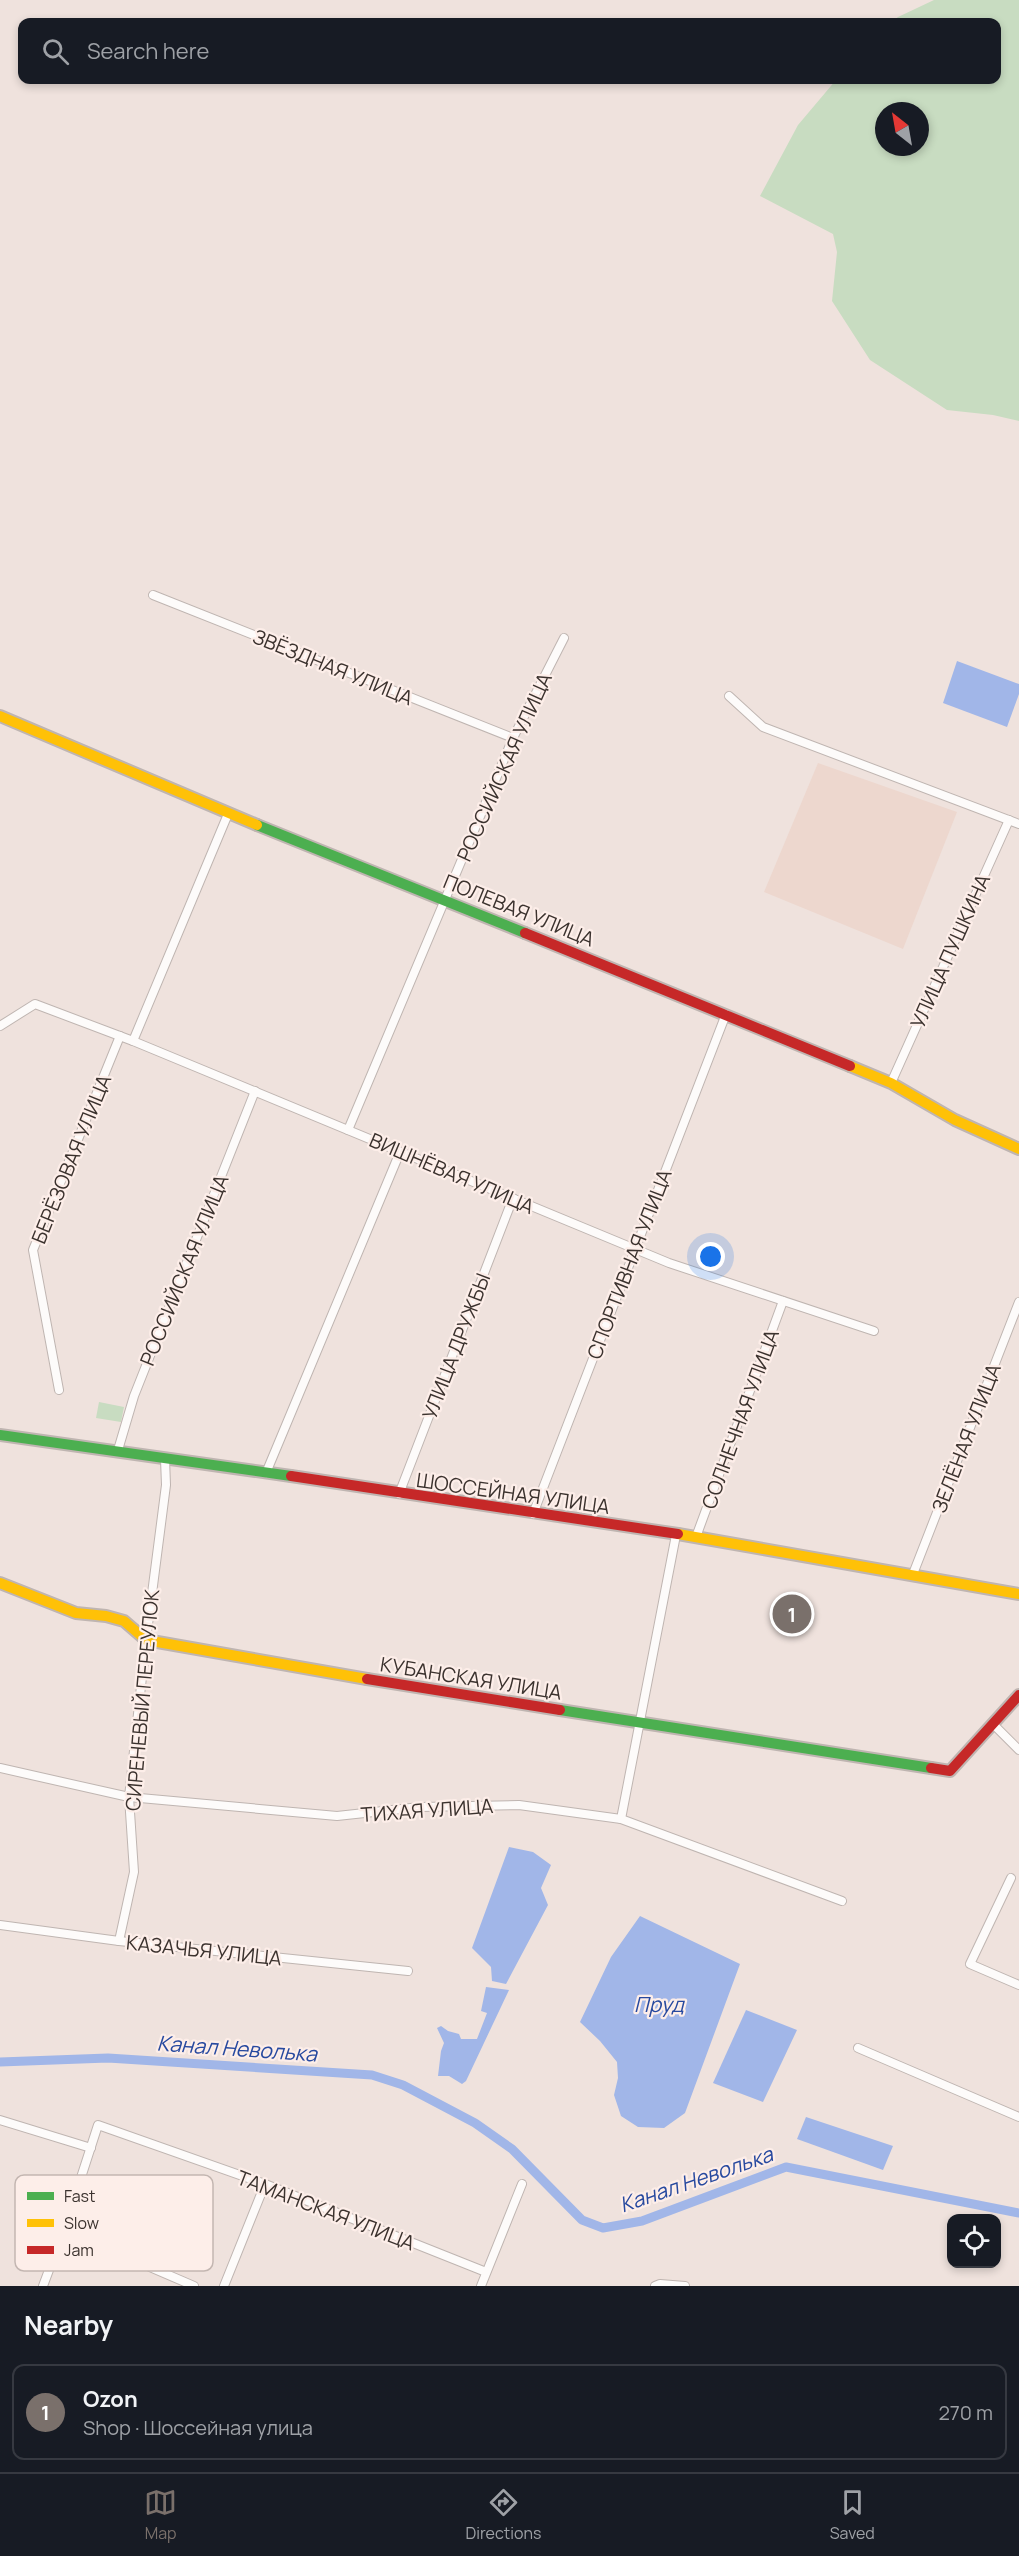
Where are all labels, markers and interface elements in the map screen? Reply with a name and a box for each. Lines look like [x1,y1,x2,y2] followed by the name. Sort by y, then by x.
[18,18,1001,84] search box
[39,35,72,68] icon: search
[87,36,209,66] text: Search here
[875,102,929,156] north arrow
[249,623,417,712] street label: ЗВЁЗДНАЯ УЛИЦА
[450,668,558,866] street label: РОССИЙСКАЯ УЛИЦА
[440,867,599,953] street label: ПОЛЕВАЯ УЛИЦА
[904,869,996,1032] street label: УЛИЦА ПУШКИНА
[25,1070,117,1248] street label: БЕРЁЗОВАЯ УЛИЦА
[366,1126,539,1220] street label: ВИШНЁВАЯ УЛИЦА
[580,1165,678,1363] street label: СПОРТИВНАЯ УЛИЦА
[133,1170,235,1370] street label: РОССИЙСКАЯ УЛИЦА
[696,1242,725,1271] your location
[416,1269,496,1423] street label: УЛИЦА ДРУЖБЫ
[695,1325,785,1512] street label: СОЛНЕЧНАЯ УЛИЦА
[925,1359,1007,1516] street label: ЗЕЛЁНАЯ УЛИЦА
[415,1466,612,1520] street label: ШОССЕЙНАЯ УЛИЦА
[119,1588,165,1812] street label: СИРЕНЕВЫЙ ПЕРЕУЛОК
[772,1592,812,1636] pin: 1
[378,1650,564,1706] street label: КУБАНСКАЯ УЛИЦА
[360,1792,494,1828] street label: ТИХАЯ УЛИЦА
[125,1928,283,1972] street label: КАЗАЧЬЯ УЛИЦА
[634,1990,685,2018] water label: Пруд
[156,2028,319,2068] water label: Канал Неволька
[616,2139,778,2218] water label: Канал Неволька
[233,2164,419,2257] street label: ТАМАНСКАЯ УЛИЦА
[15,2175,213,2271] legend
[64,2185,95,2207] text: Fast
[64,2212,99,2234] text: Slow
[947,2214,1001,2268] map controls
[947,2214,1001,2268] button: locate
[64,2239,94,2261] text: Jam
[24,2307,113,2343] text: Nearby
[83,2384,138,2414] text: Ozon
[41,2399,50,2426] text: 1
[938,2399,993,2426] text: 270 m
[83,2414,313,2441] text: Shop · Шоссейная улица
[144,2486,177,2544] tab: Map
[466,2486,541,2544] tab: Directions
[830,2486,875,2544] tab: Saved

